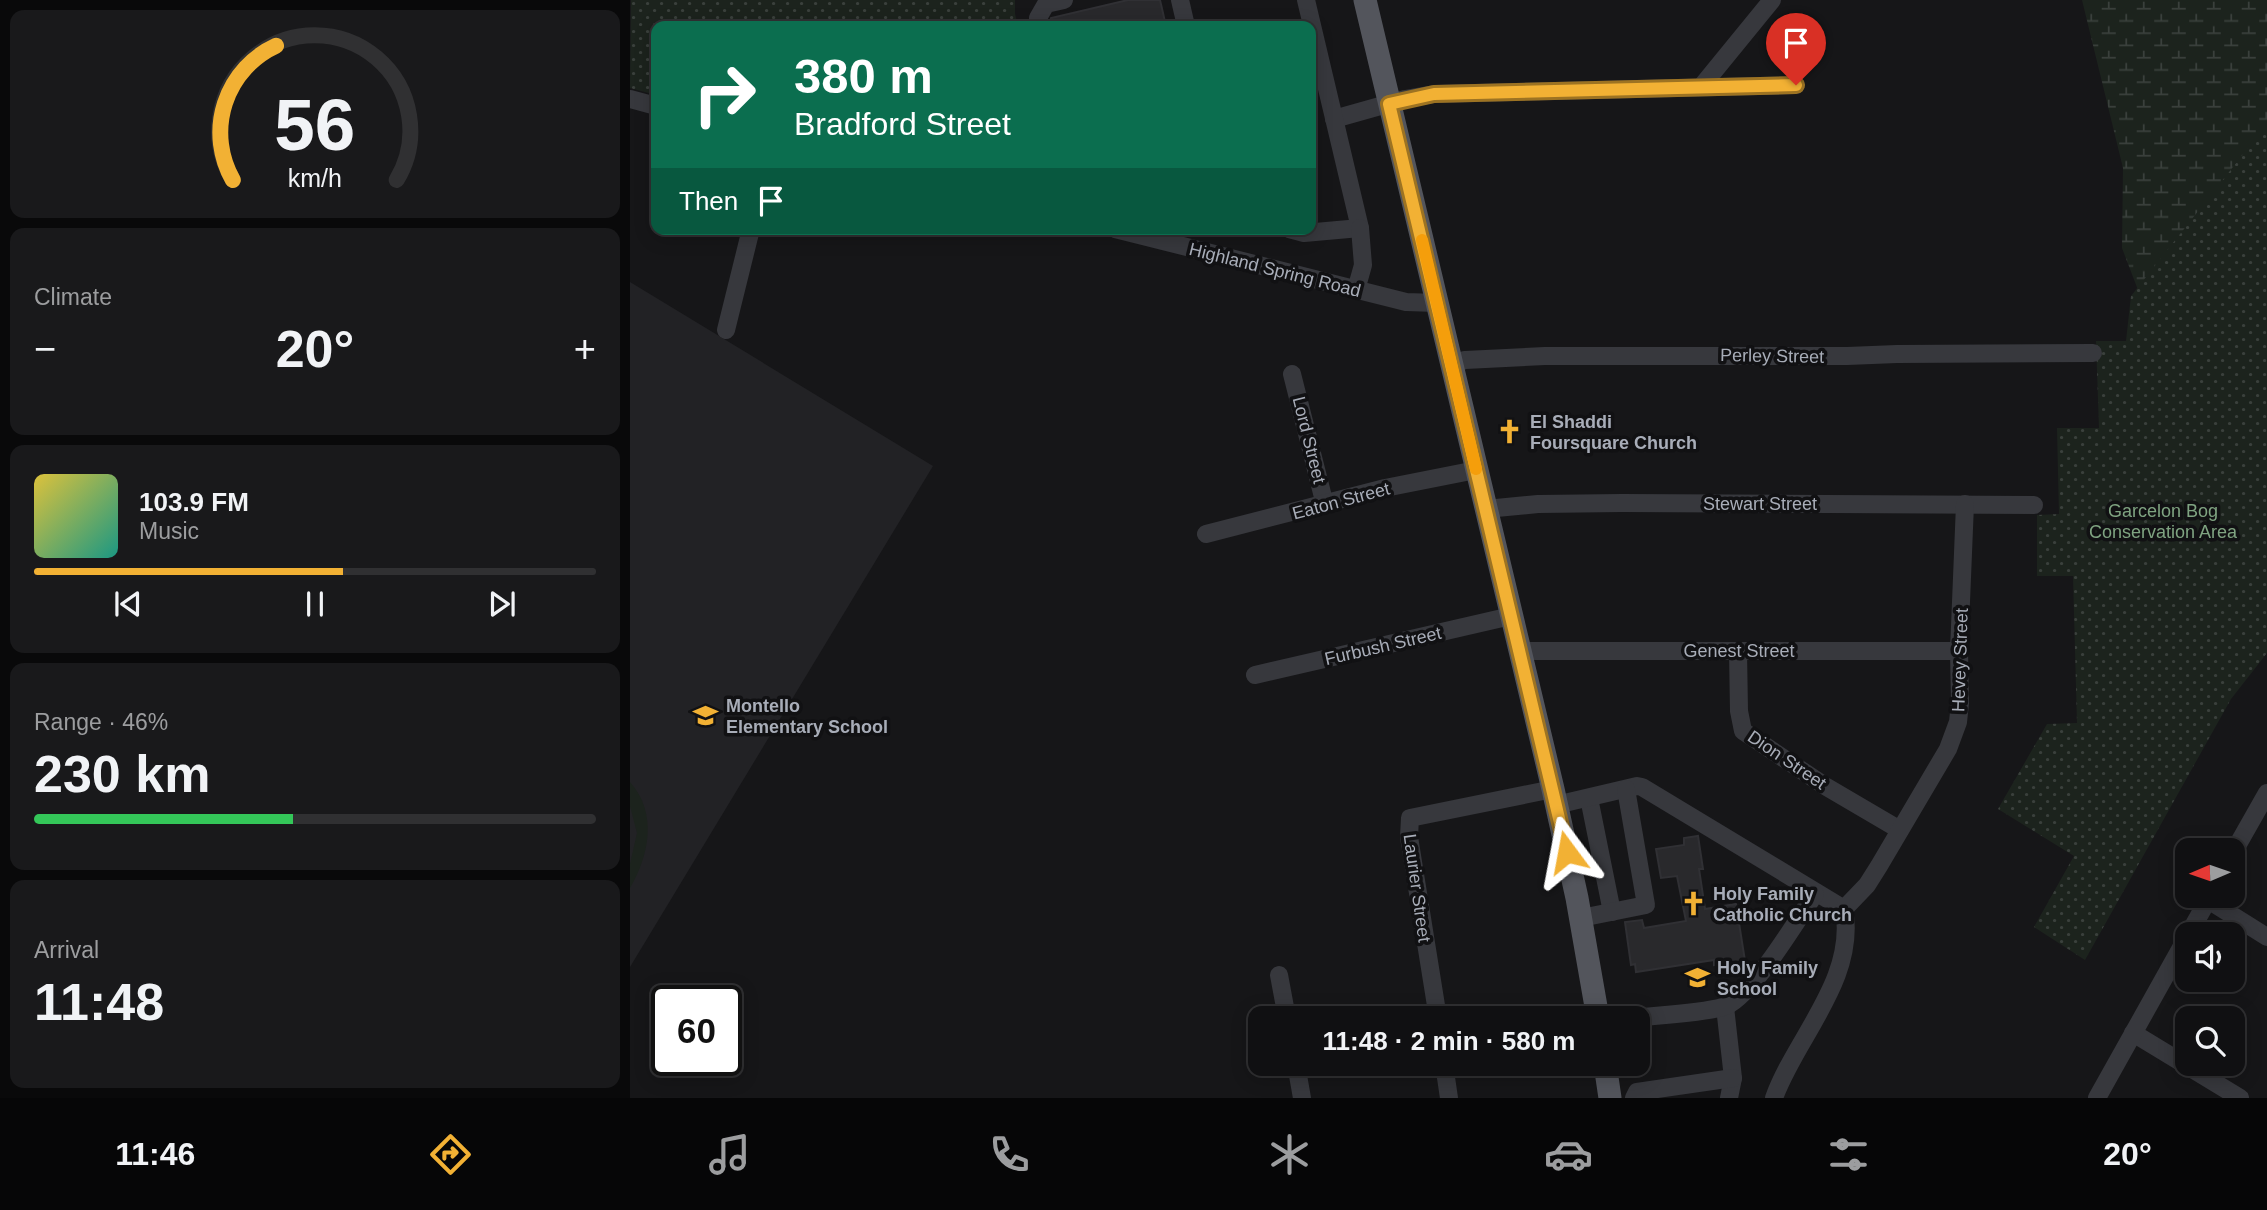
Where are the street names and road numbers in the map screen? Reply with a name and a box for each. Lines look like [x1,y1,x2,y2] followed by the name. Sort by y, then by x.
[1187,239,1363,301] street label: Highland Spring Road
[1720,345,1824,367] street label: Perley Street
[1289,394,1329,486] street label: Lord Street
[1290,478,1392,524] street label: Eaton Street
[1703,494,1817,514] street label: Stewart Street
[1948,608,1972,712] street label: Hevey Street
[1323,623,1443,669] street label: Furbush Street
[1683,641,1795,661] street label: Genest Street
[1744,727,1830,793] street label: Dion Street
[1400,833,1434,943] street label: Laurier Street

